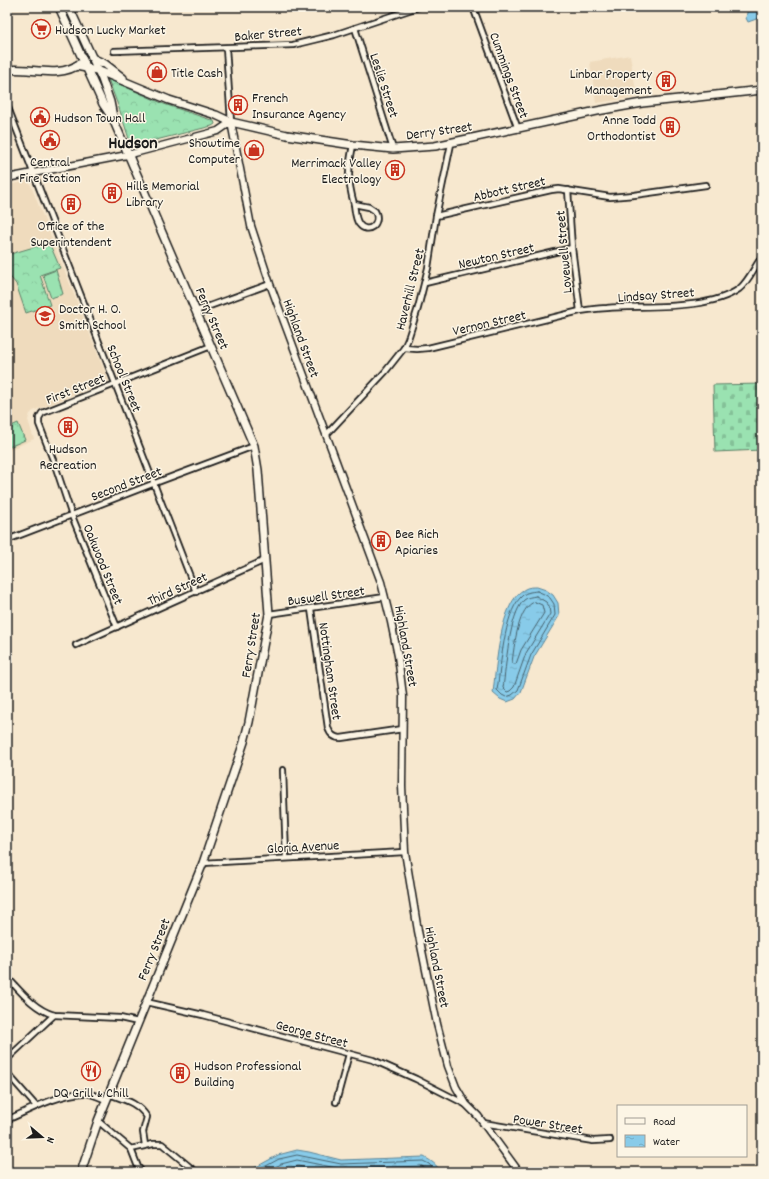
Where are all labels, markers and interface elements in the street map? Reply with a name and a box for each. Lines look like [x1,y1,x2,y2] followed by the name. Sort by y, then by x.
[30,18,52,40] supermarket icon: Hudson Lucky Market
[55,21,166,41] place label: Hudson Lucky Market
[234,22,303,48] street label: Baker Street
[483,30,533,122] street label: Cummings Street
[363,51,403,121] street label: Leslie Street
[146,61,168,83] shop icon: Title Cash
[171,64,223,84] place label: Title Cash
[570,65,652,101] place label: Linbar Property Management
[655,70,677,92] building icon: Linbar Property Management
[252,89,346,125] place label: French Insurance Agency
[227,94,249,116] building icon: French Insurance Agency
[29,106,51,128] public building icon: Hudson Town Hall
[54,109,146,129] place label: Hudson Town Hall
[587,111,656,147] place label: Anne Todd Orthodontist
[659,116,681,138] building icon: Anne Todd Orthodontist
[405,117,474,147] street label: Derry Street
[39,129,61,151] public building icon: Central Fire Station
[108,132,158,157] district label: Hudson
[188,134,241,170] place label: Showtime Computer
[243,139,265,161] shop icon: Showtime Computer
[19,153,81,189] place label: Central Fire Station
[291,154,381,190] place label: Merrimack Valley Electrology
[384,159,406,181] building icon: Merrimack Valley Electrology
[471,172,548,208] street label: Abbott Street
[126,177,200,213] place label: Hills Memorial Library
[101,182,123,204] building icon: Hills Memorial Library
[60,193,82,215] building icon: Office of the Superintendent
[551,210,579,294] street label: Lovewell Street
[30,217,112,253] place label: Office of the Superintendent
[457,239,536,275] street label: Newton Street
[391,246,431,333] street label: Haverhill Street
[617,283,695,309] street label: Lindsay Street
[189,285,233,353] street label: Ferry Street
[277,297,324,381] street label: Highland Street
[59,300,127,336] place label: Doctor H. O. Smith School
[34,305,56,327] school or university icon: Doctor H. O. Smith School
[451,306,528,342] street label: Vernon Street
[101,342,146,416] street label: School Street
[43,369,108,411] street label: First Street
[57,416,79,438] building icon: Hudson Recreation
[40,440,96,476] place label: Hudson Recreation
[88,462,165,508] street label: Second Street
[77,521,127,608] street label: Oakwood Street
[395,525,439,561] place label: Bee Rich Apiaries
[370,530,392,552] building icon: Bee Rich Apiaries
[145,568,211,612] street label: Third Street
[286,582,366,612] street label: Buswell Street
[388,604,422,689] street label: Highland Street
[237,611,267,679] street label: Ferry Street
[312,621,346,721] street label: Nottingham Street
[266,836,340,860] street label: Gloria Avenue
[133,916,176,984] street label: Ferry Street
[418,925,454,1010] street label: Highland Street
[273,1016,350,1054] street label: George Street
[194,1057,302,1093] place label: Hudson Professional Building
[80,1060,102,1082] restaurant icon: DQ Grill & Chill
[169,1062,191,1084] building icon: Hudson Professional Building
[53,1084,129,1104] place label: DQ Grill & Chill
[617,1105,747,1157] legend
[511,1110,584,1140] street label: Power Street
[653,1114,675,1131] text: Road
[22,1117,62,1157] north arrow
[41,1134,58,1145] text: N
[653,1134,680,1151] text: Water

